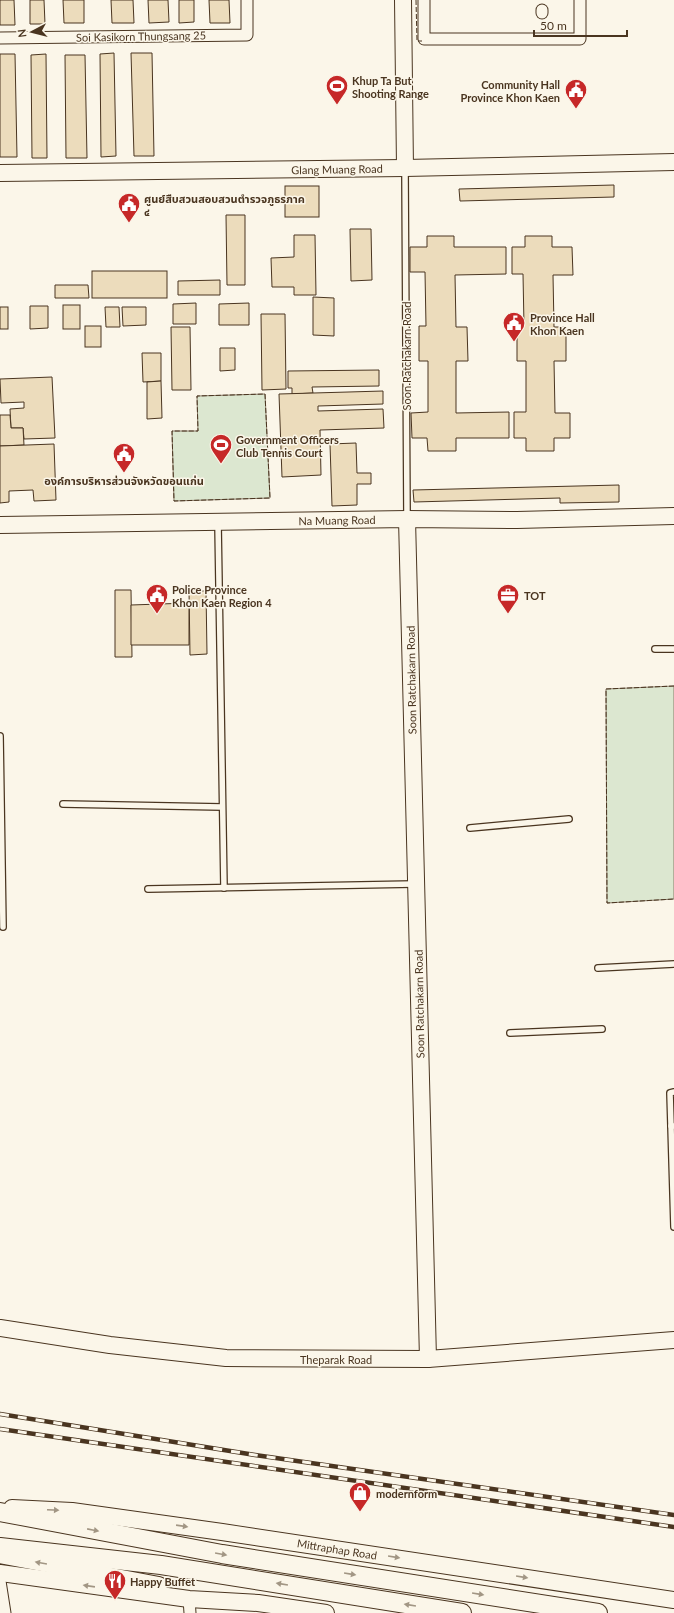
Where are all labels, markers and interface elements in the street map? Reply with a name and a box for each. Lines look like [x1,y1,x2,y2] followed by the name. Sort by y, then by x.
[12,12,52,52] north arrow
[534,12,627,38] scale bar
[540,18,567,33] text: 50 m
[15,28,29,38] text: N
[76,28,206,44] street label: Soi Kasikorn Thungsang 25
[324,73,350,106] sports icon: Khup Ta But Shooting Range
[352,74,429,100] place label: Khup Ta But Shooting Range
[563,77,589,110] public building icon: Community Hall Province Khon Kaen
[461,78,560,104] place label: Community Hall Province Khon Kaen
[291,162,383,176] street label: Glang Muang Road
[116,191,142,224] public building icon: ศูนย์สืบสวนสอบสวนตำรวจภูธรภาค ๔
[144,192,305,218] place label: ศูนย์สืบสวนสอบสวนตำรวจภูธรภาค ๔
[400,302,413,410] street label: Soon Ratchakarn Road
[501,310,527,343] public building icon: Province Hall Khon Kaen
[530,311,595,337] place label: Province Hall Khon Kaen
[208,432,234,465] sports icon: Government Officers Club Tennis Court
[236,433,339,459] place label: Government Officers Club Tennis Court
[111,441,137,474] public building icon: องค์การบริหารส่วนจังหวัดขอนแก่น
[44,474,204,487] place label: องค์การบริหารส่วนจังหวัดขอนแก่น
[298,513,376,527] street label: Na Muang Road
[144,582,170,615] public building icon: Police Province Khon Kaen Region 4
[495,582,521,615] office icon: TOT
[172,583,272,609] place label: Police Province Khon Kaen Region 4
[524,589,546,602] place label: TOT
[404,626,418,734] street label: Soon Ratchakarn Road
[412,950,426,1058] street label: Soon Ratchakarn Road
[300,1353,372,1366] street label: Theparak Road
[347,1480,373,1513] shop icon: modernform
[376,1487,437,1500] place label: modernform
[47,1507,59,1514] one-way arrow
[176,1523,188,1529] one-way arrow
[87,1527,99,1533] one-way arrow
[296,1536,378,1562] street label: Mittraphap Road
[215,1551,227,1557] one-way arrow
[387,1555,400,1561] one-way arrow
[35,1560,47,1566] one-way arrow
[102,1568,128,1601] restaurant icon: Happy Buffet
[343,1571,356,1577] one-way arrow
[516,1574,528,1580] one-way arrow
[130,1575,196,1588] place label: Happy Buffet
[276,1581,288,1587] one-way arrow
[83,1582,95,1589] one-way arrow
[472,1591,484,1597] one-way arrow
[404,1602,416,1608] one-way arrow

